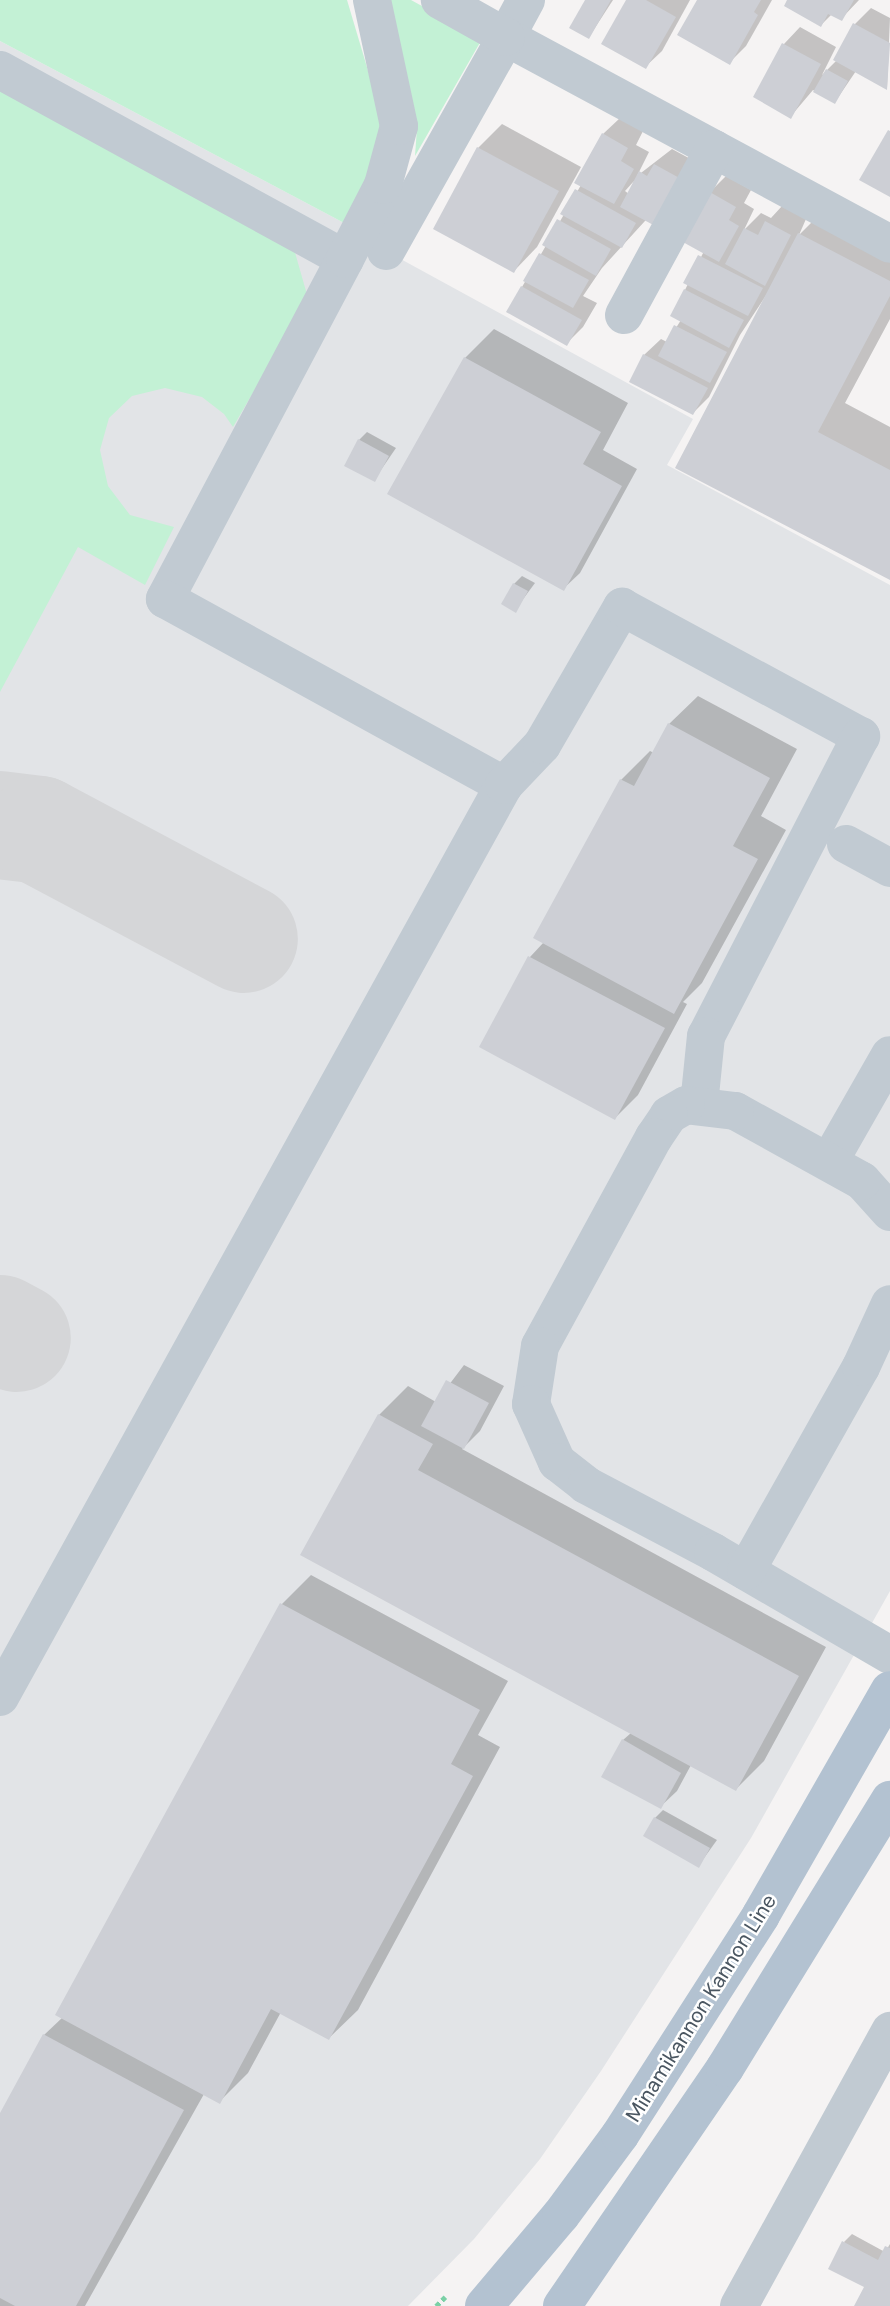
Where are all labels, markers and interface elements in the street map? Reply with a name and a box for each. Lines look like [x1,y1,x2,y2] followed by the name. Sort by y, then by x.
[620,1890,782,2126] street label: Minamikannon Kannon Line

